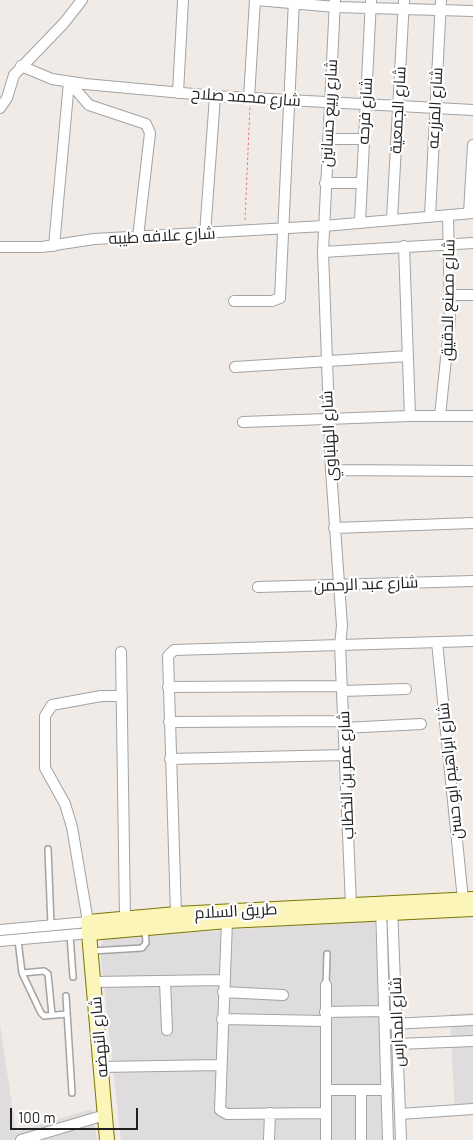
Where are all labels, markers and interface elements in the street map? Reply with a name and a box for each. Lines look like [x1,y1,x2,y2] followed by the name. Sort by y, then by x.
[317,58,341,168] street label: شارع ربيع حسانين
[386,66,410,154] street label: شارع الجمعية
[423,67,447,149] street label: شارع المزرعه
[354,77,376,145] street label: شارع فرحه
[191,84,301,110] street label: شارع محمد صلاح
[108,224,216,248] street label: شارع علافه طيبه
[437,239,459,361] street label: شارع مصنع الدقيق
[317,390,341,482] street label: شارع الهلباوي
[313,573,419,595] street label: شارع عبد الرحمن
[433,702,467,840] street label: شارع ابراهيم ابو حسن
[334,710,358,840] street label: شارع عمر بن الخطاب
[194,899,278,923] street label: طريق السلام
[386,977,408,1067] street label: شارع المدارس
[86,996,112,1078] street label: شارع النهضه
[12,1098,140,1130] scale bar
[18,1108,56,1126] text: 100 m

